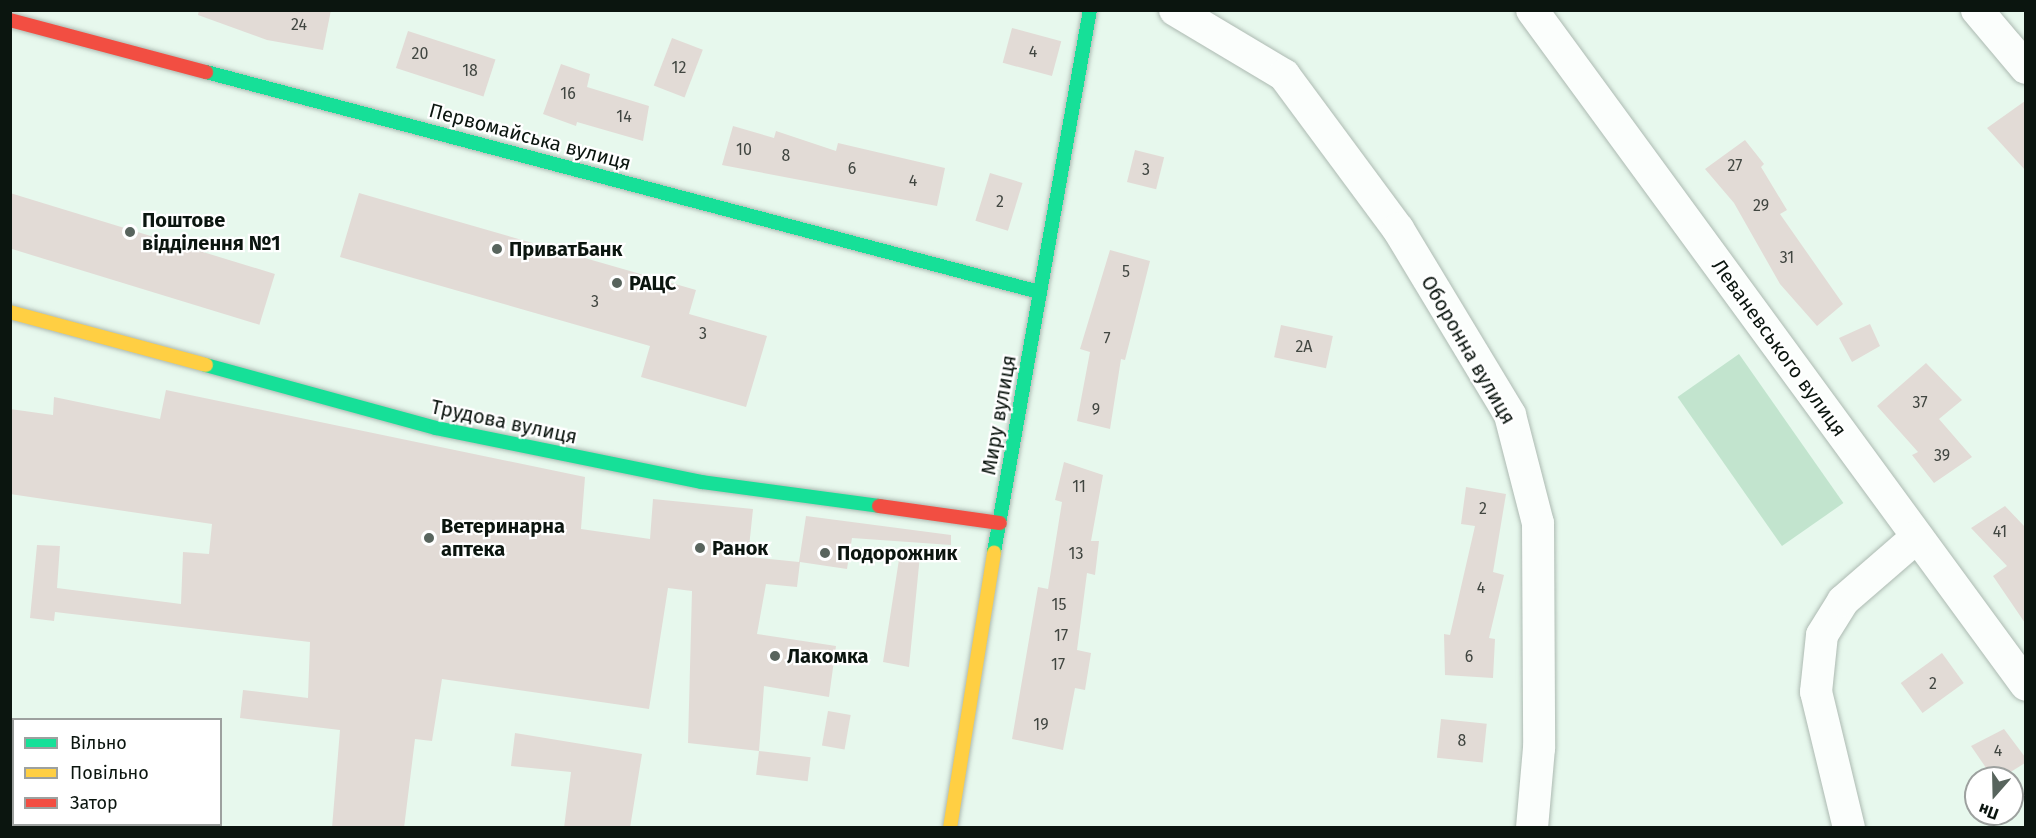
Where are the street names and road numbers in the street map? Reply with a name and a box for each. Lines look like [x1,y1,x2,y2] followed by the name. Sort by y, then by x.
[426,98,634,176] street label: Первомайська вулиця
[1706,255,1852,441] street label: Леваневського вулиця
[1416,272,1520,428] street label: Оборонна вулиця
[977,353,1021,477] street label: Миру вулиця
[429,395,579,449] street label: Трудова вулиця

